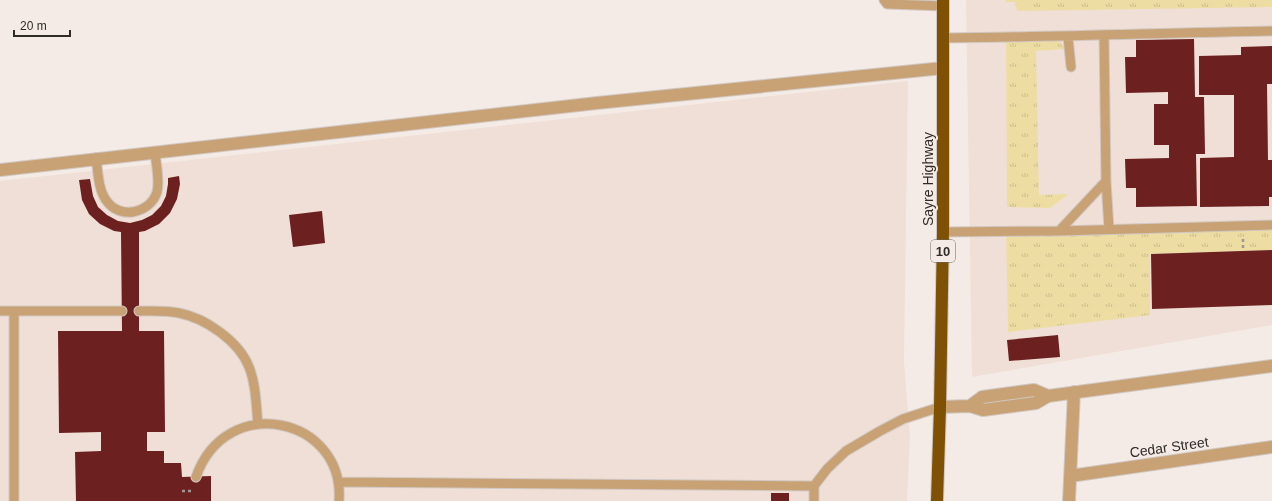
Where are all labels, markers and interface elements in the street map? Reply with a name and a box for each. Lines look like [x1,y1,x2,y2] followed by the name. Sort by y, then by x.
[14,12,70,38] scale bar
[20,19,47,33] text: 20 m
[920,132,936,226] street label: Sayre Highway
[931,240,955,262] road number: 10
[1129,434,1210,460] street label: Cedar Street

